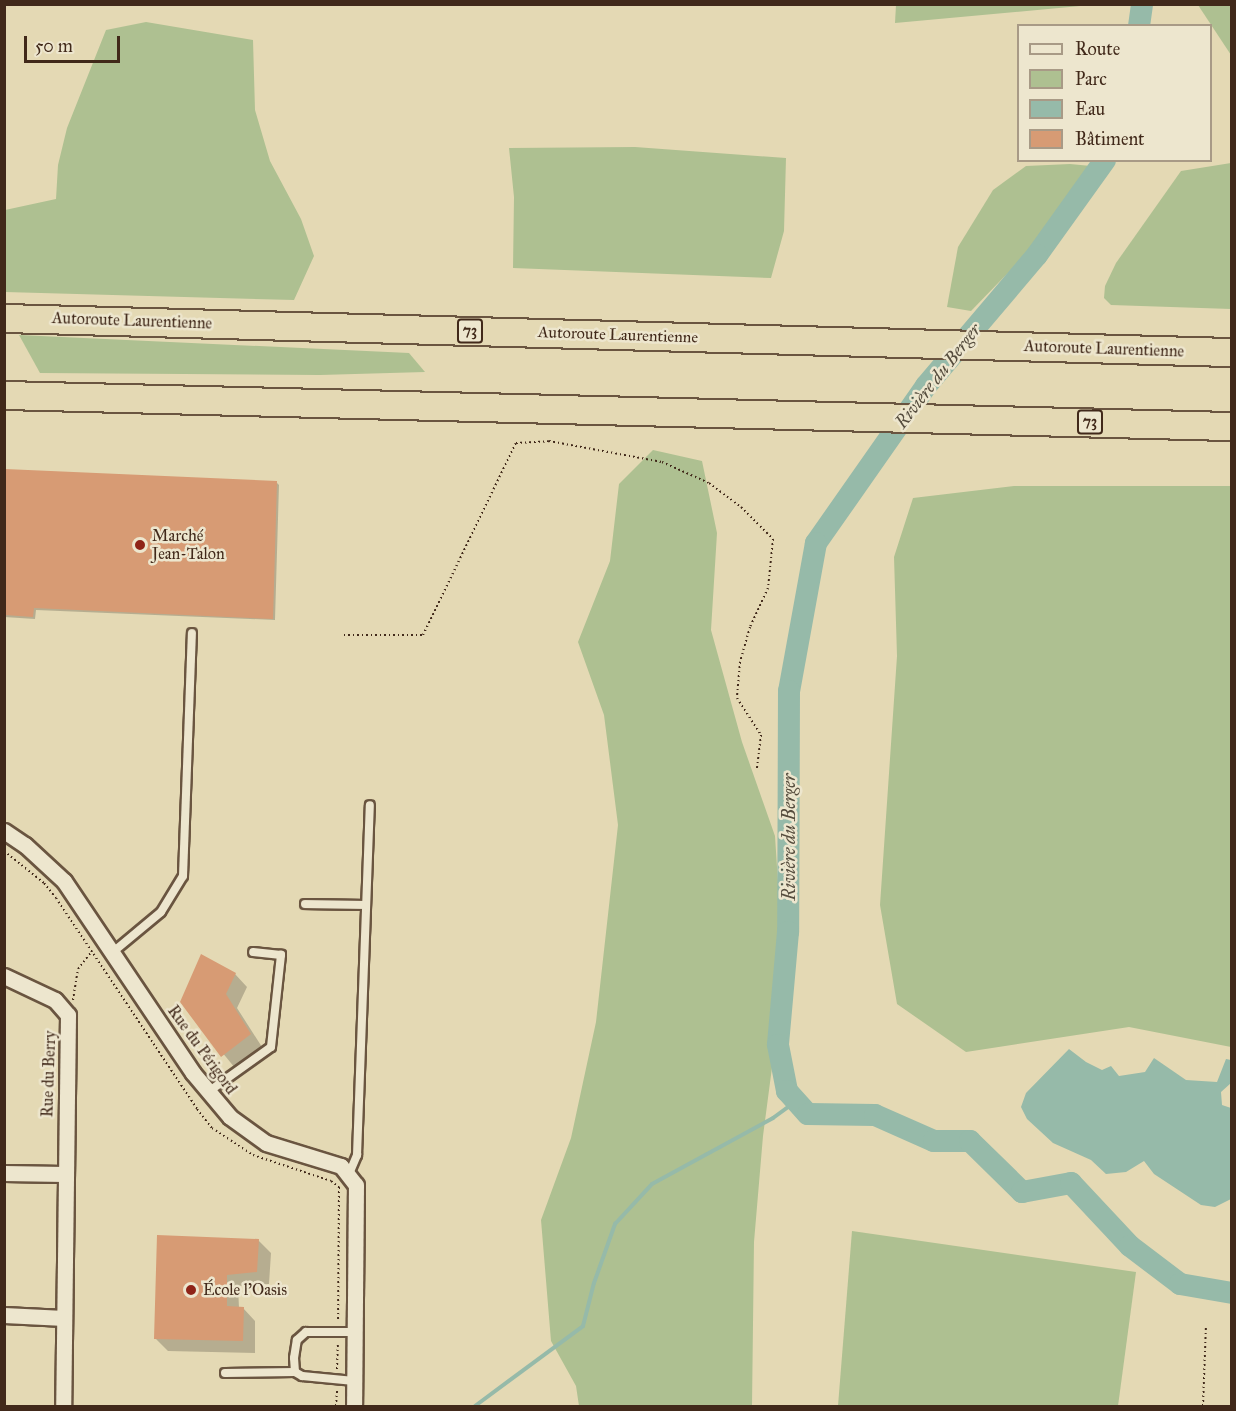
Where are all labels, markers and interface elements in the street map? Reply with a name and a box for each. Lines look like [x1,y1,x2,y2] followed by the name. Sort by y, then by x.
[27,24,123,62] scale bar
[1017,24,1212,162] legend
[35,35,73,57] text: 50 m
[1075,38,1120,60] text: Route
[1075,68,1107,90] text: Parc
[1075,98,1105,120] text: Eau
[1075,128,1144,150] text: Bâtiment
[52,309,212,333] street label: Autoroute Laurentienne
[456,319,484,343] road number: 73
[890,319,986,433] water label: Rivière du Berger
[538,323,698,347] street label: Autoroute Laurentienne
[1024,337,1184,361] street label: Autoroute Laurentienne
[1076,410,1104,434] road number: 73
[152,526,225,564] place label: Marché Jean-Talon
[133,538,147,552] marker: Marché Jean-Talon
[778,774,800,900] water label: Rivière du Berger
[163,1002,241,1098] street label: Rue du Périgord
[38,1030,60,1118] street label: Rue du Berry
[203,1280,287,1300] place label: École l'Oasis
[184,1283,198,1297] marker: École l'Oasis

